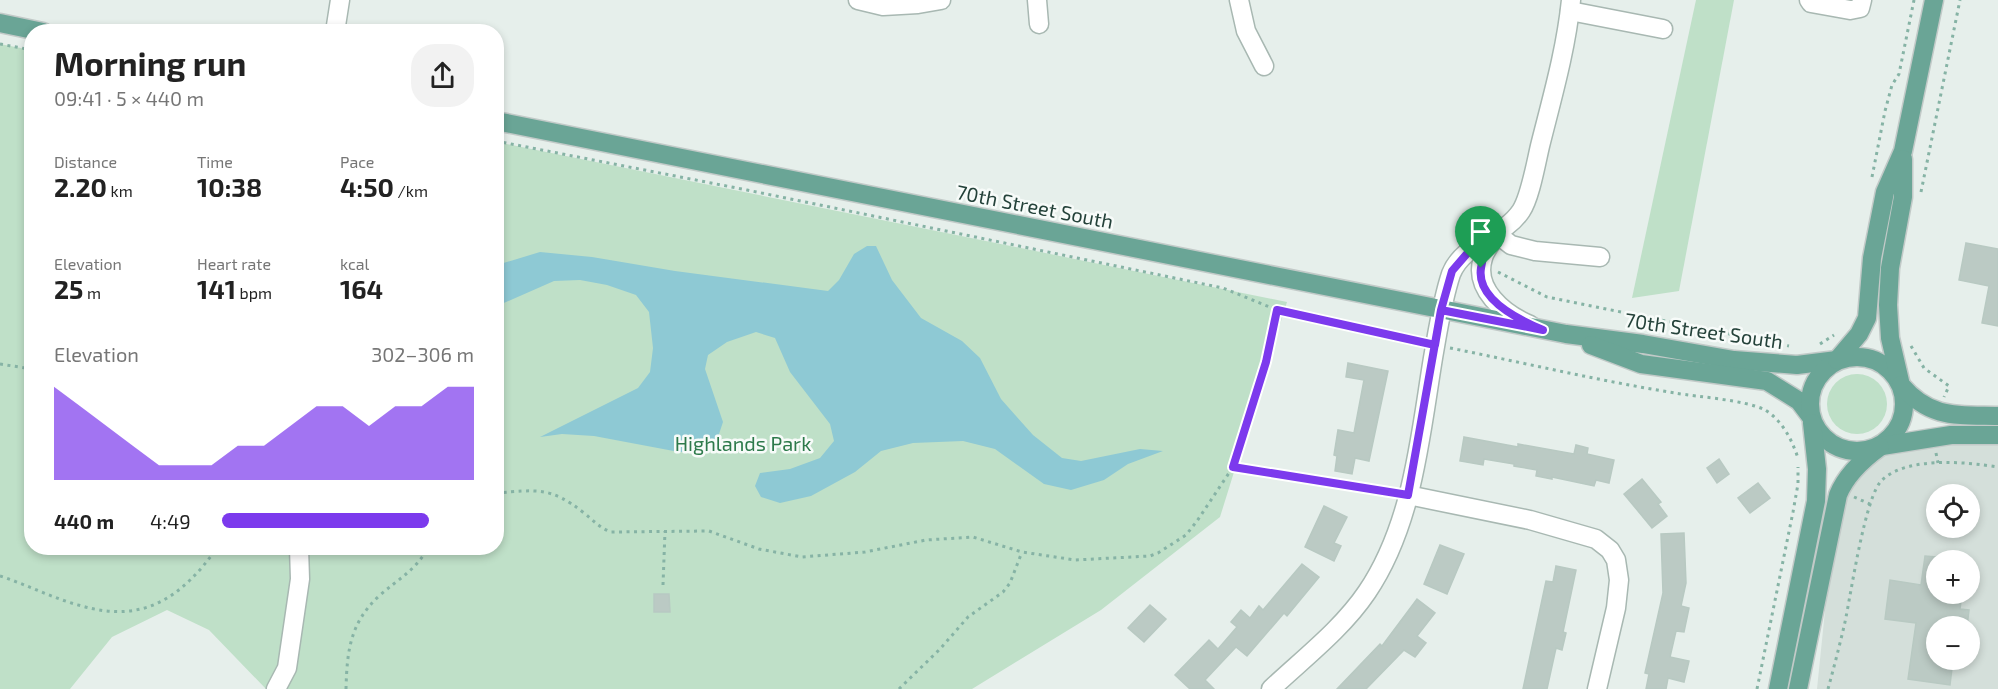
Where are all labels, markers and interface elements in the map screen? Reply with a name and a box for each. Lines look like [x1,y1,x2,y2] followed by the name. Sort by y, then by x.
[54,43,246,83] text: Morning run
[411,44,474,107] button: share
[54,86,204,110] text: 09:41 · 5 × 440 m
[54,152,117,171] text: Distance
[197,152,233,171] text: Time
[340,152,374,171] text: Pace
[54,171,107,202] text: 2.20
[197,171,262,202] text: 10:38
[340,171,394,202] text: 4:50
[955,179,1115,233] street label: 70th Street South
[107,181,133,200] text: km
[394,181,428,200] text: /km
[1455,206,1506,268] pin
[1464,215,1497,248] icon: arrive
[54,254,122,273] text: Elevation
[197,254,271,273] text: Heart rate
[340,254,369,273] text: kcal
[54,273,83,304] text: 25
[197,273,236,304] text: 141
[340,273,383,304] text: 164
[83,283,101,302] text: m
[236,283,272,302] text: bpm
[1623,307,1785,353] street label: 70th Street South
[54,342,139,366] text: Elevation
[371,342,474,366] text: 302–306 m
[675,431,811,455] park label: Highlands Park
[1926,484,1980,670] map controls
[1926,484,1980,538] button: locate
[54,509,114,533] text: 440 m
[150,509,191,533] text: 4:49
[1926,550,1980,604] button: +
[1926,616,1980,670] button: −

